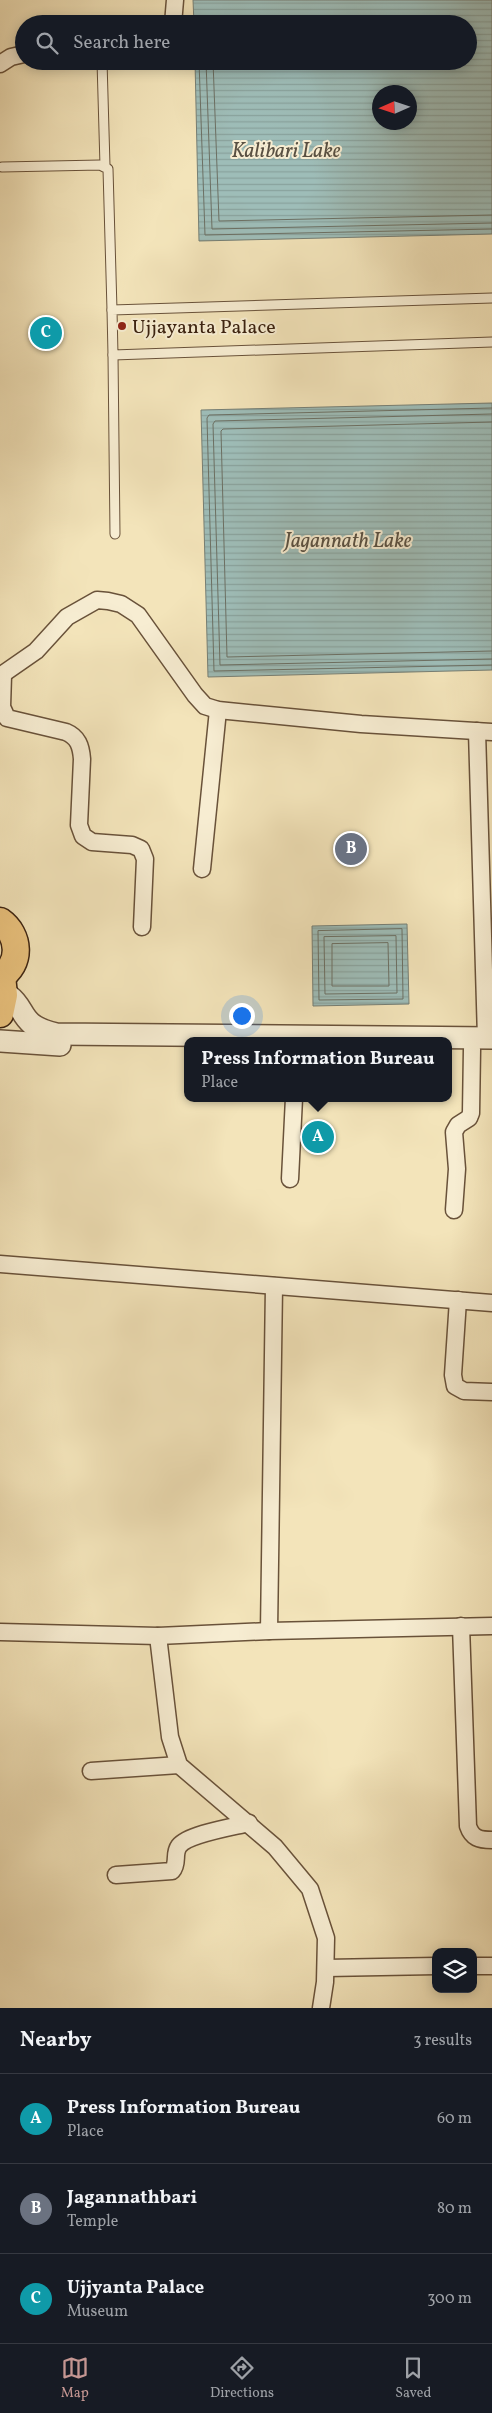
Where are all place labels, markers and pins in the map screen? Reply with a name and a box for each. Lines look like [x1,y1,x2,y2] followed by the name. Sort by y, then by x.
[30,314,62,352] pin: C
[132,314,276,342] place label: Ujjayanta Palace
[116,320,128,332] marker: Ujjayanta Palace
[335,830,367,868] pin: B
[302,1118,334,1156] pin: A

